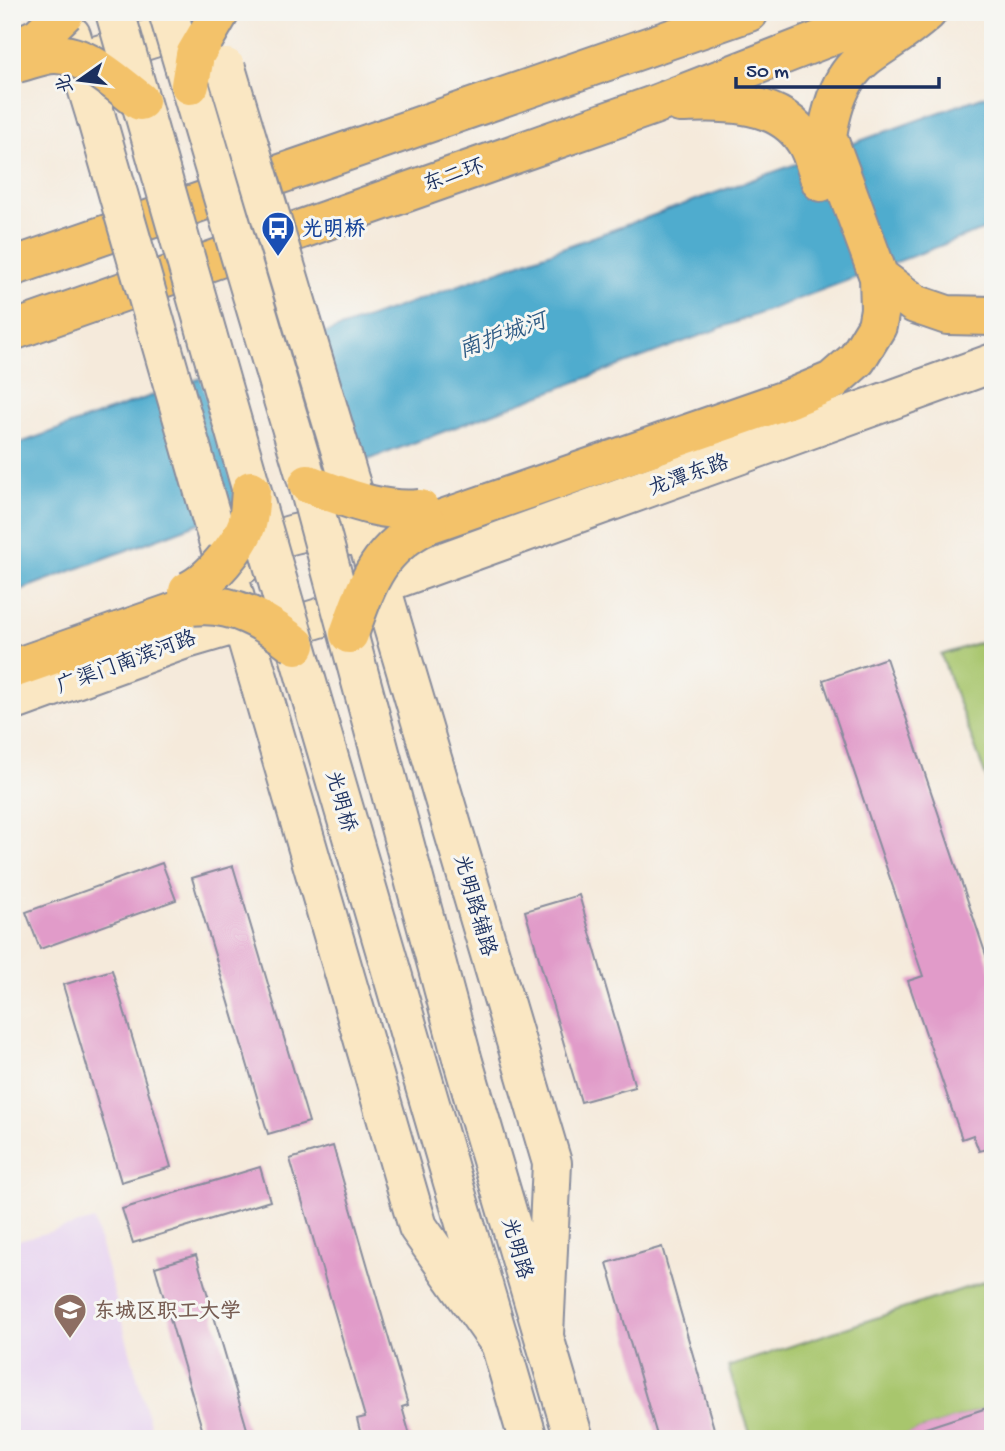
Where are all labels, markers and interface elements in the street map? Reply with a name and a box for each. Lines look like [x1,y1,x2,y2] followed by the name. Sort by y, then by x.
[46,46,116,116] north arrow
[736,46,939,90] scale bar
[746,61,789,86] text: 50 m
[53,71,80,95] text: 北
[420,153,488,199] street label: 东二环
[259,209,297,258] bus stop icon: 光明桥
[302,218,365,244] place label: 光明桥
[455,307,555,366] water label: 南护城河
[645,449,733,503] street label: 龙潭东路
[53,626,201,701] street label: 广渠门南滨河路
[318,768,360,836] street label: 光明桥
[446,852,501,960] street label: 光明路辅路
[494,1215,537,1283] street label: 光明路
[51,1291,89,1340] school or university icon: 东城区职工大学
[94,1299,241,1326] place label: 东城区职工大学

